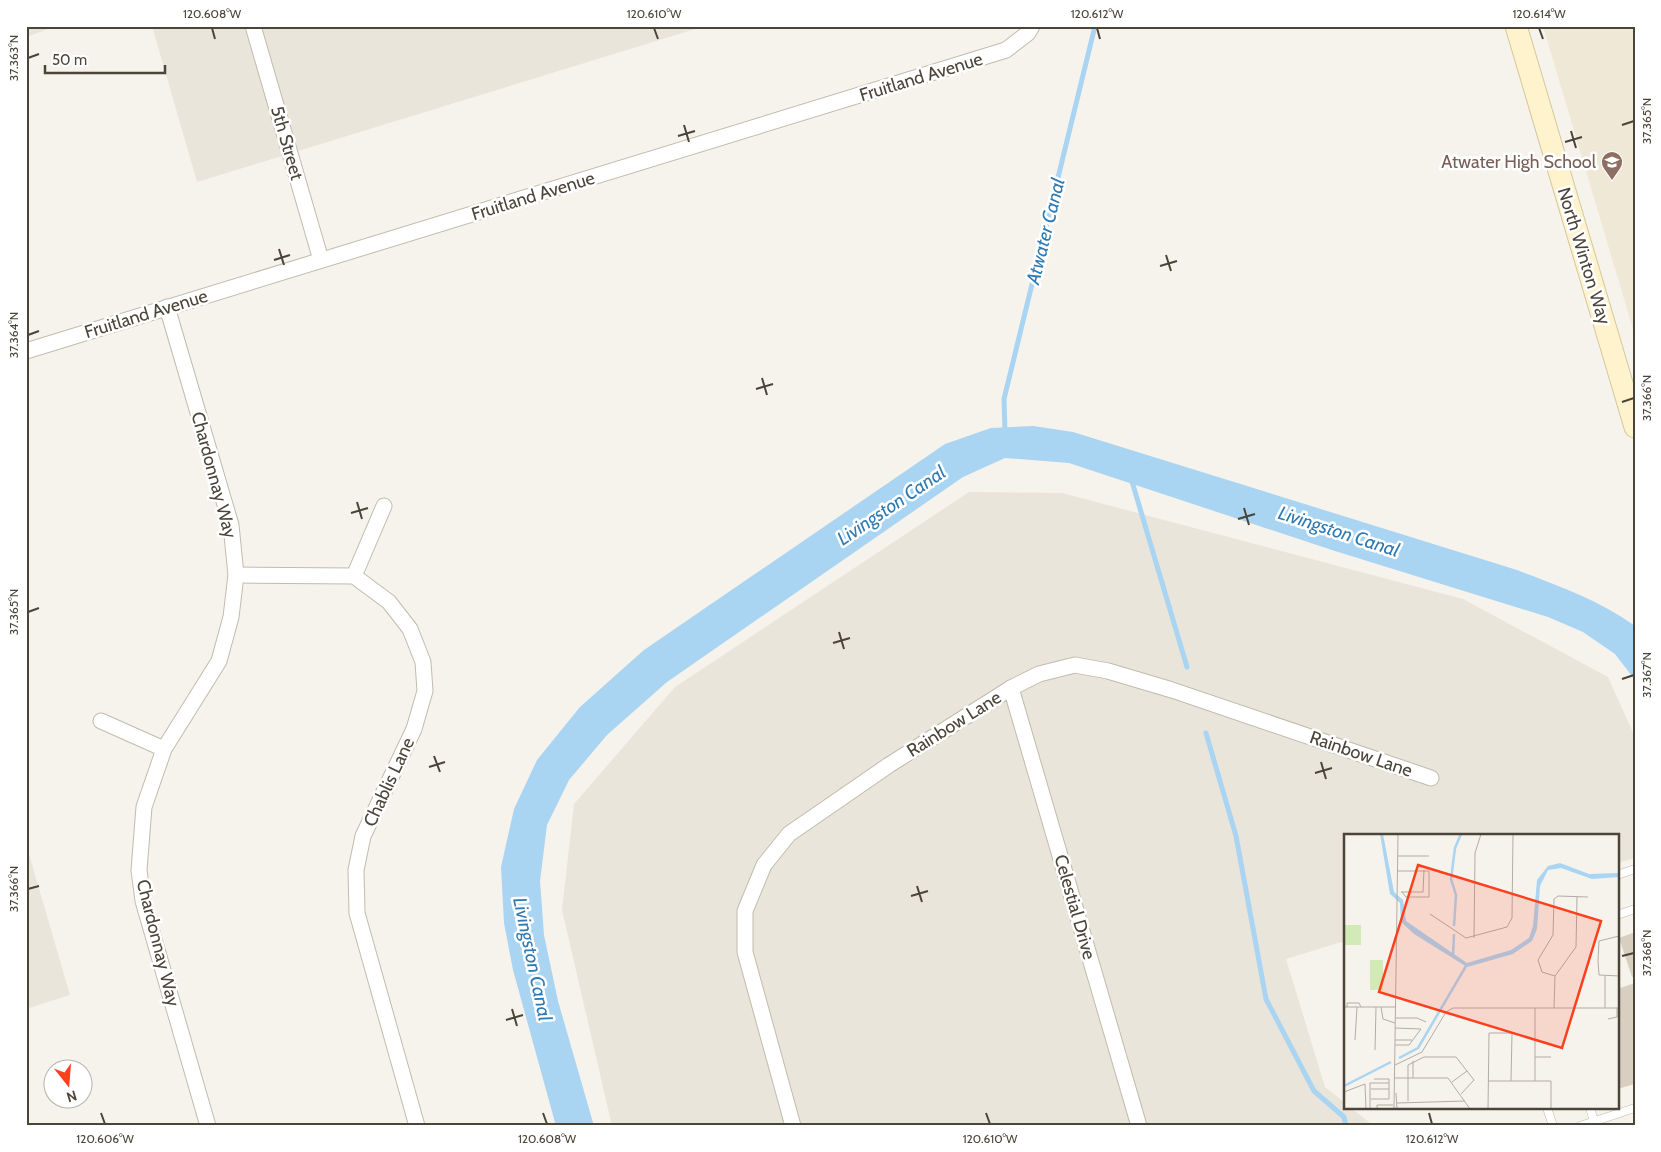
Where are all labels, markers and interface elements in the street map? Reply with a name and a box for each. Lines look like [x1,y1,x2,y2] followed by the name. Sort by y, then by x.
[183,6,242,21] text: 120.608°W
[627,6,682,21] text: 120.610°W
[1071,6,1124,21] text: 120.612°W
[1512,6,1566,21] text: 120.614°W
[6,35,21,81] text: 37.363°N
[45,42,165,74] scale bar
[857,48,985,106] street label: Fruitland Avenue
[52,51,87,69] text: 50 m
[1639,98,1654,144] text: 37.365°N
[266,104,308,182] street label: 5th Street
[1600,150,1624,181] school or university icon: Atwater High School
[1441,151,1597,173] place label: Atwater High School
[469,167,597,225] street label: Fruitland Avenue
[1021,175,1070,288] water label: Atwater Canal
[1553,185,1615,327] street label: North Winton Way
[82,285,210,343] street label: Fruitland Avenue
[6,312,21,358] text: 37.364°N
[1639,375,1654,421] text: 37.366°N
[187,409,241,541] street label: Chardonnay Way
[833,460,950,550] water label: Livingston Canal
[1275,501,1403,562] water label: Livingston Canal
[6,589,21,635] text: 37.365°N
[1639,652,1654,698] text: 37.367°N
[903,686,1005,762] street label: Rainbow Lane
[1307,726,1415,782] street label: Rainbow Lane
[359,734,419,830] street label: Chablis Lane
[1344,834,1618,1110] inset map
[1050,852,1100,962] street label: Celestial Drive
[6,866,21,912] text: 37.366°N
[132,877,184,1009] street label: Chardonnay Way
[508,895,557,1024] water label: Livingston Canal
[1639,929,1654,977] text: 37.368°N
[42,1060,92,1110] north arrow
[64,1086,79,1106] text: N
[76,1131,134,1146] text: 120.606°W
[518,1131,577,1146] text: 120.608°W
[963,1131,1018,1146] text: 120.610°W
[1406,1131,1459,1146] text: 120.612°W

